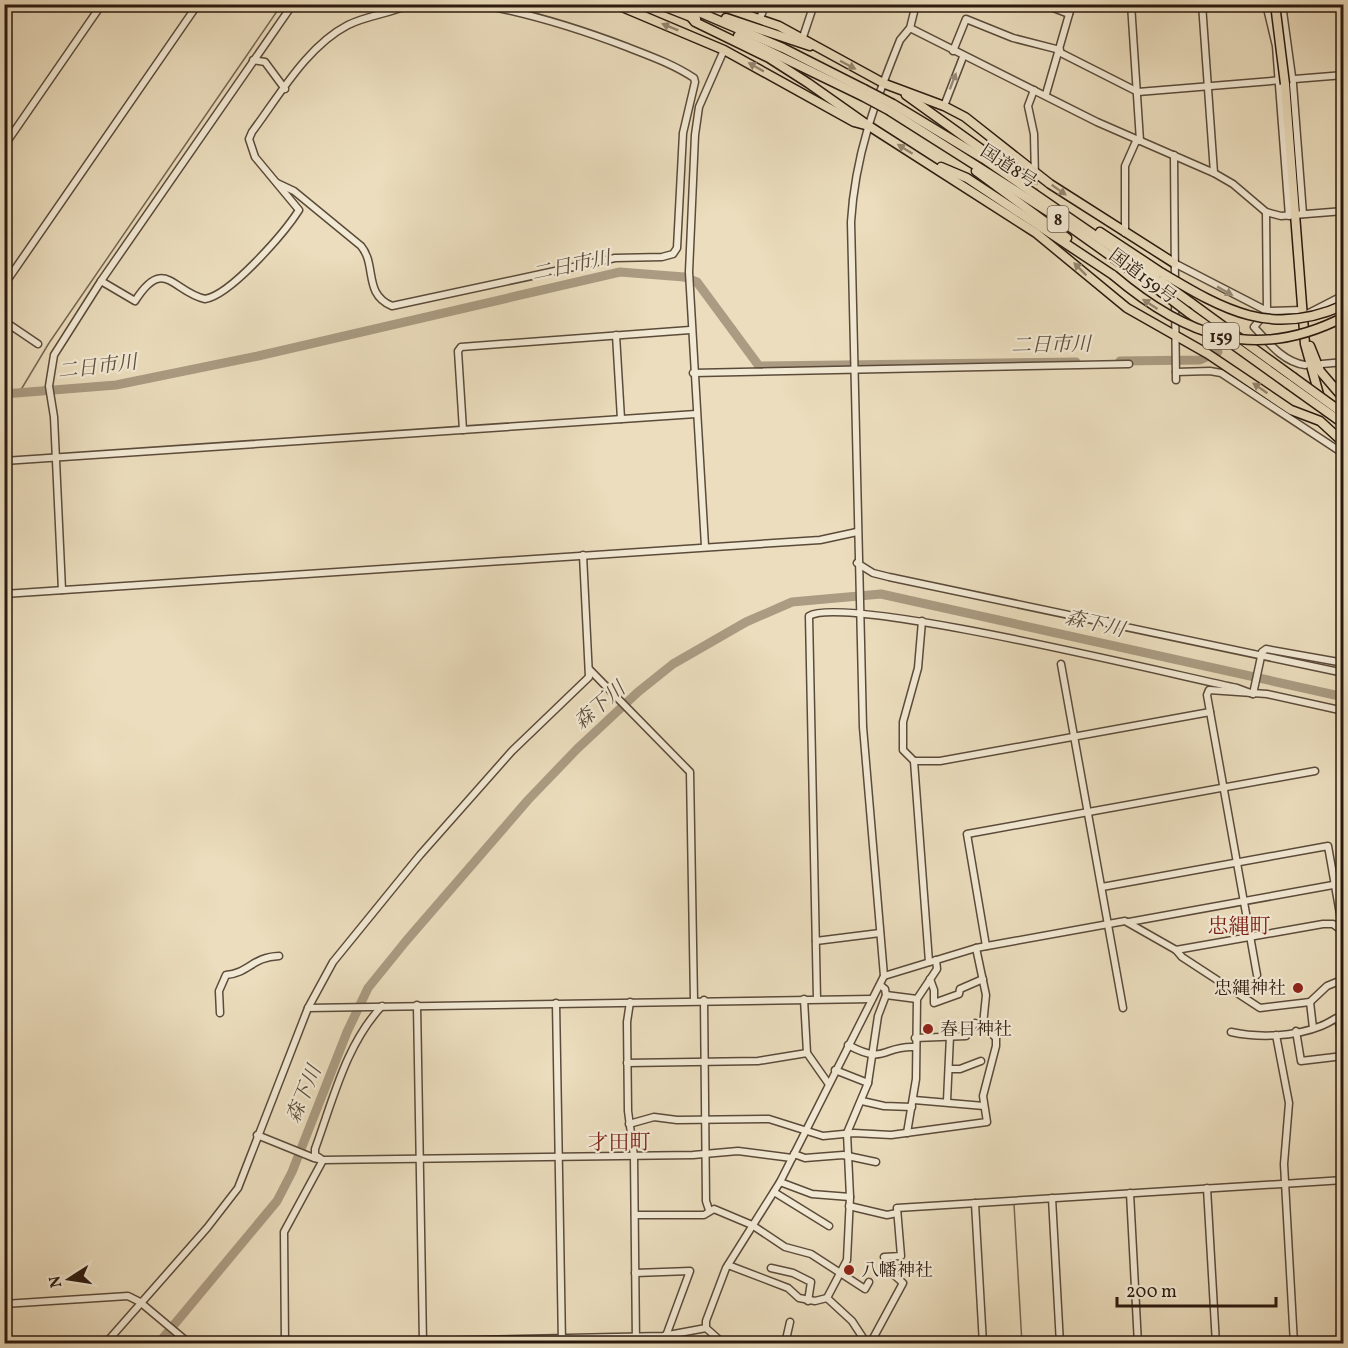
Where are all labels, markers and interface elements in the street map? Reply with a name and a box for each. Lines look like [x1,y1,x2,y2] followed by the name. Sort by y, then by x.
[661,22,679,32] one-way arrow
[840,60,857,70] one-way arrow
[748,62,764,73] one-way arrow
[949,72,959,90] one-way arrow
[975,140,1041,195] street label: 国道8号
[897,143,913,154] one-way arrow
[1051,184,1067,195] one-way arrow
[1048,206,1068,232] road number: 8
[1103,244,1181,311] street label: 国道159号
[529,245,615,289] water label: 二日市川
[1073,262,1087,276] one-way arrow
[1217,286,1234,296] one-way arrow
[1141,299,1158,310] one-way arrow
[1203,323,1239,349] road number: 159
[1011,331,1093,361] water label: 二日市川
[56,349,141,387] water label: 二日市川
[1253,382,1269,394] one-way arrow
[1062,605,1129,646] water label: 森下川
[568,675,634,737] water label: 森下川
[1208,913,1271,942] district label: 忠縄町
[1214,977,1286,1002] place label: 忠縄神社
[1291,981,1305,995] marker: 忠縄神社
[940,1018,1012,1043] place label: 春日神社
[921,1022,935,1036] marker: 春日神社
[280,1060,330,1128] water label: 森下川
[588,1129,651,1158] district label: 才田町
[39,1249,99,1309] north arrow
[861,1259,933,1284] place label: 八幡神社
[842,1263,856,1277] marker: 八幡神社
[1117,1270,1276,1308] scale bar
[44,1273,68,1290] text: N
[1126,1280,1177,1305] text: 200 m

